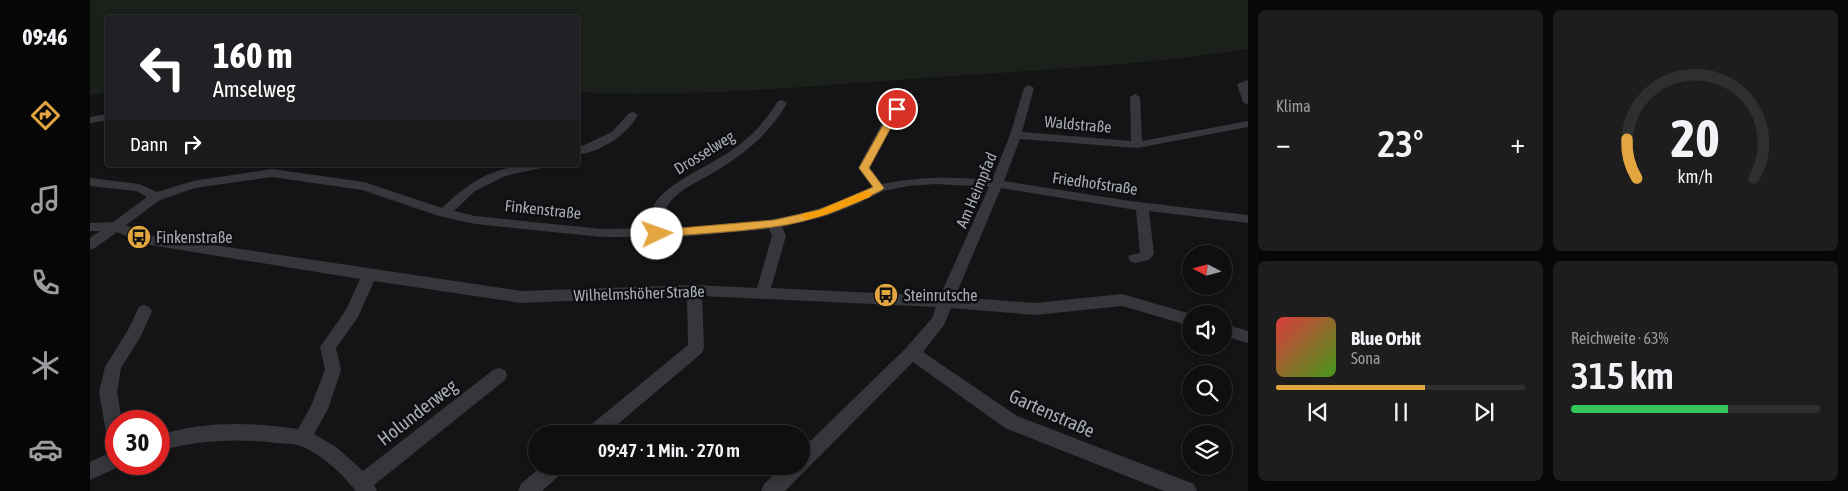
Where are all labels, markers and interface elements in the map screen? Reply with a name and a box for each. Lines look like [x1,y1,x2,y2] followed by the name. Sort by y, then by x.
[22,24,68,50] text: 09:46
[130,35,195,100] icon: left
[213,35,292,75] text: 160 m
[213,76,295,102] text: Amselweg
[876,88,918,130] pin
[883,95,911,123] icon: arrive
[1276,97,1311,115] text: Klima
[28,98,63,133] icon: directions
[1671,108,1720,168] text: 20
[1044,112,1112,136] street label: Waldstraße
[1377,122,1424,165] text: 23°
[671,126,738,178] street label: Drosselweg
[1276,127,1291,159] text: −
[1510,127,1525,159] text: +
[178,130,206,158] icon: right
[130,133,168,155] text: Dann
[952,150,1001,231] street label: Am Heimpfad
[1678,166,1713,187] text: km/h
[1051,168,1139,198] street label: Friedhofstraße
[28,182,63,217] icon: music
[504,196,582,222] street label: Finkenstraße
[630,207,682,259] position arrow
[126,224,152,250] bus stop icon: Finkenstraße
[156,228,233,246] place label: Finkenstraße
[1182,245,1232,295] north arrow
[1182,245,1232,475] map controls
[28,265,63,300] icon: phone
[573,282,705,304] street label: Wilhelmshöher Straße
[873,282,899,308] bus stop icon: Steinrutsche
[904,286,978,304] place label: Steinrutsche
[1182,305,1232,355] button: sound
[1351,327,1421,349] text: Blue Orbit
[1571,329,1668,347] text: Reichweite · 63%
[28,348,63,383] icon: climate
[1351,349,1380,367] text: Sona
[1571,354,1674,397] text: 315 km
[1182,365,1232,415] button: search
[373,374,462,450] street label: Holunderweg
[1006,384,1098,442] street label: Gartenstraße
[1304,398,1332,426] icon: previous
[1387,398,1415,426] icon: pause
[1470,398,1498,426] icon: next
[105,410,170,475] speed limit sign: 30
[1182,425,1232,475] button: layers
[28,432,63,467] icon: car
[598,439,740,461] text: 09:47 · 1 Min. · 270 m

